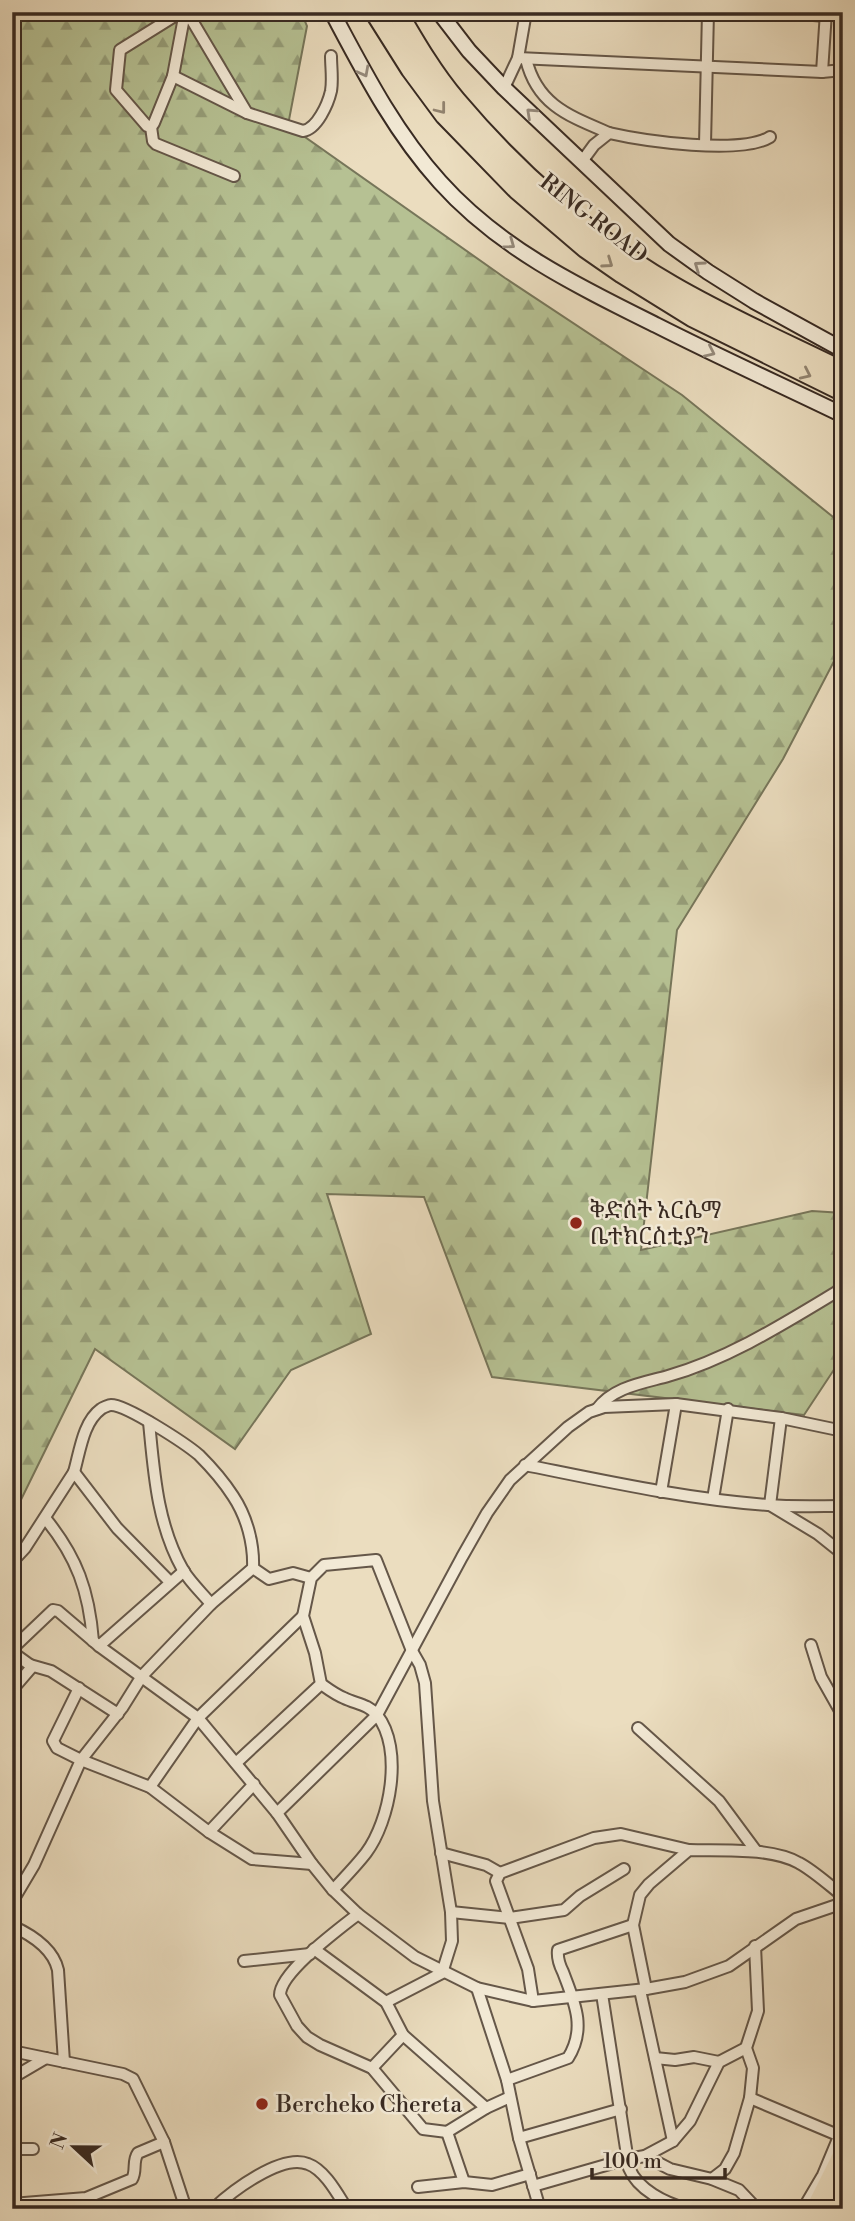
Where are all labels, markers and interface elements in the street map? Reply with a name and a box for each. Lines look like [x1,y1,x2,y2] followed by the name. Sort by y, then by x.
[356,65,369,78] one-way arrow
[433,102,446,114] one-way arrow
[526,109,539,122] one-way arrow
[534,168,653,270] street label: RING ROAD
[502,236,515,248] one-way arrow
[600,255,613,267] one-way arrow
[694,261,707,274] one-way arrow
[703,344,715,358] one-way arrow
[799,366,811,380] one-way arrow
[590,1197,722,1251] place label: ቅድስት አርሴማ ቤተክርስቲያን
[568,1215,584,1231] marker: ቅድስት አርሴማ ቤተክርስቲያን
[275,2091,463,2119] place label: Bercheko Chereta
[254,2096,270,2112] marker: Bercheko Chereta
[38,2112,108,2182] north arrow
[45,2130,73,2152] text: N
[592,2137,726,2181] scale bar
[603,2149,662,2175] text: 100 m

